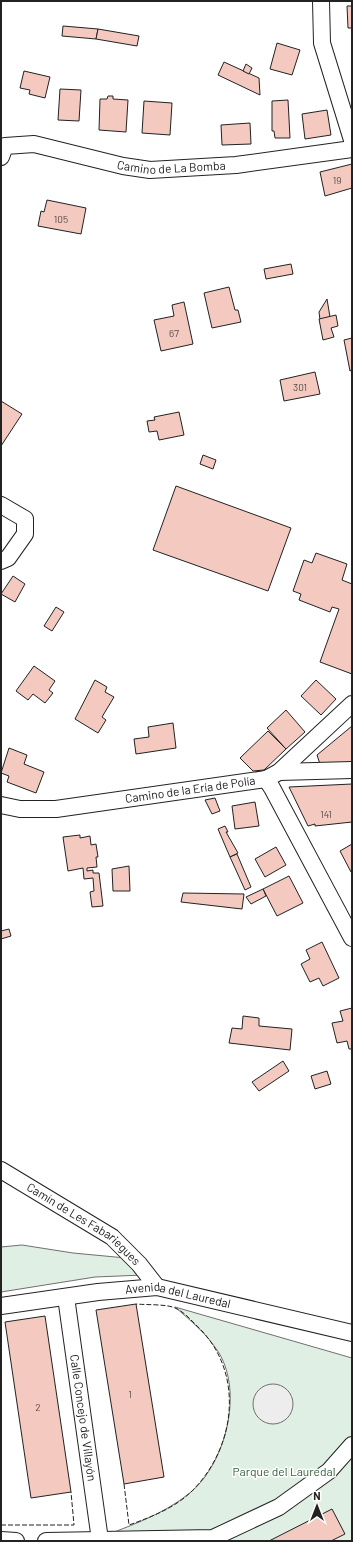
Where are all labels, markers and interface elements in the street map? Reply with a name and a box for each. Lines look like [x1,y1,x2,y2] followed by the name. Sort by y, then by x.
[116,157,226,176] street label: Camino de La Bomba
[333,174,341,186] house number: 19
[54,213,68,225] house number: 105
[169,327,179,339] house number: 67
[293,381,307,393] house number: 301
[124,773,256,805] street label: Camino de la Ería de Polía
[320,808,332,820] house number: 141
[25,1179,144,1268] street label: Camín de Les Fabariegues
[125,1279,232,1310] street label: Avenida del Lauredal
[68,1353,100,1482] street label: Calle Concejo de Villayón
[128,1388,132,1400] house number: 1
[35,1401,41,1413] house number: 2
[233,1464,335,1478] park label: Parque del Lauredal
[297,1486,337,1526] north arrow
[313,1489,321,1502] text: N

